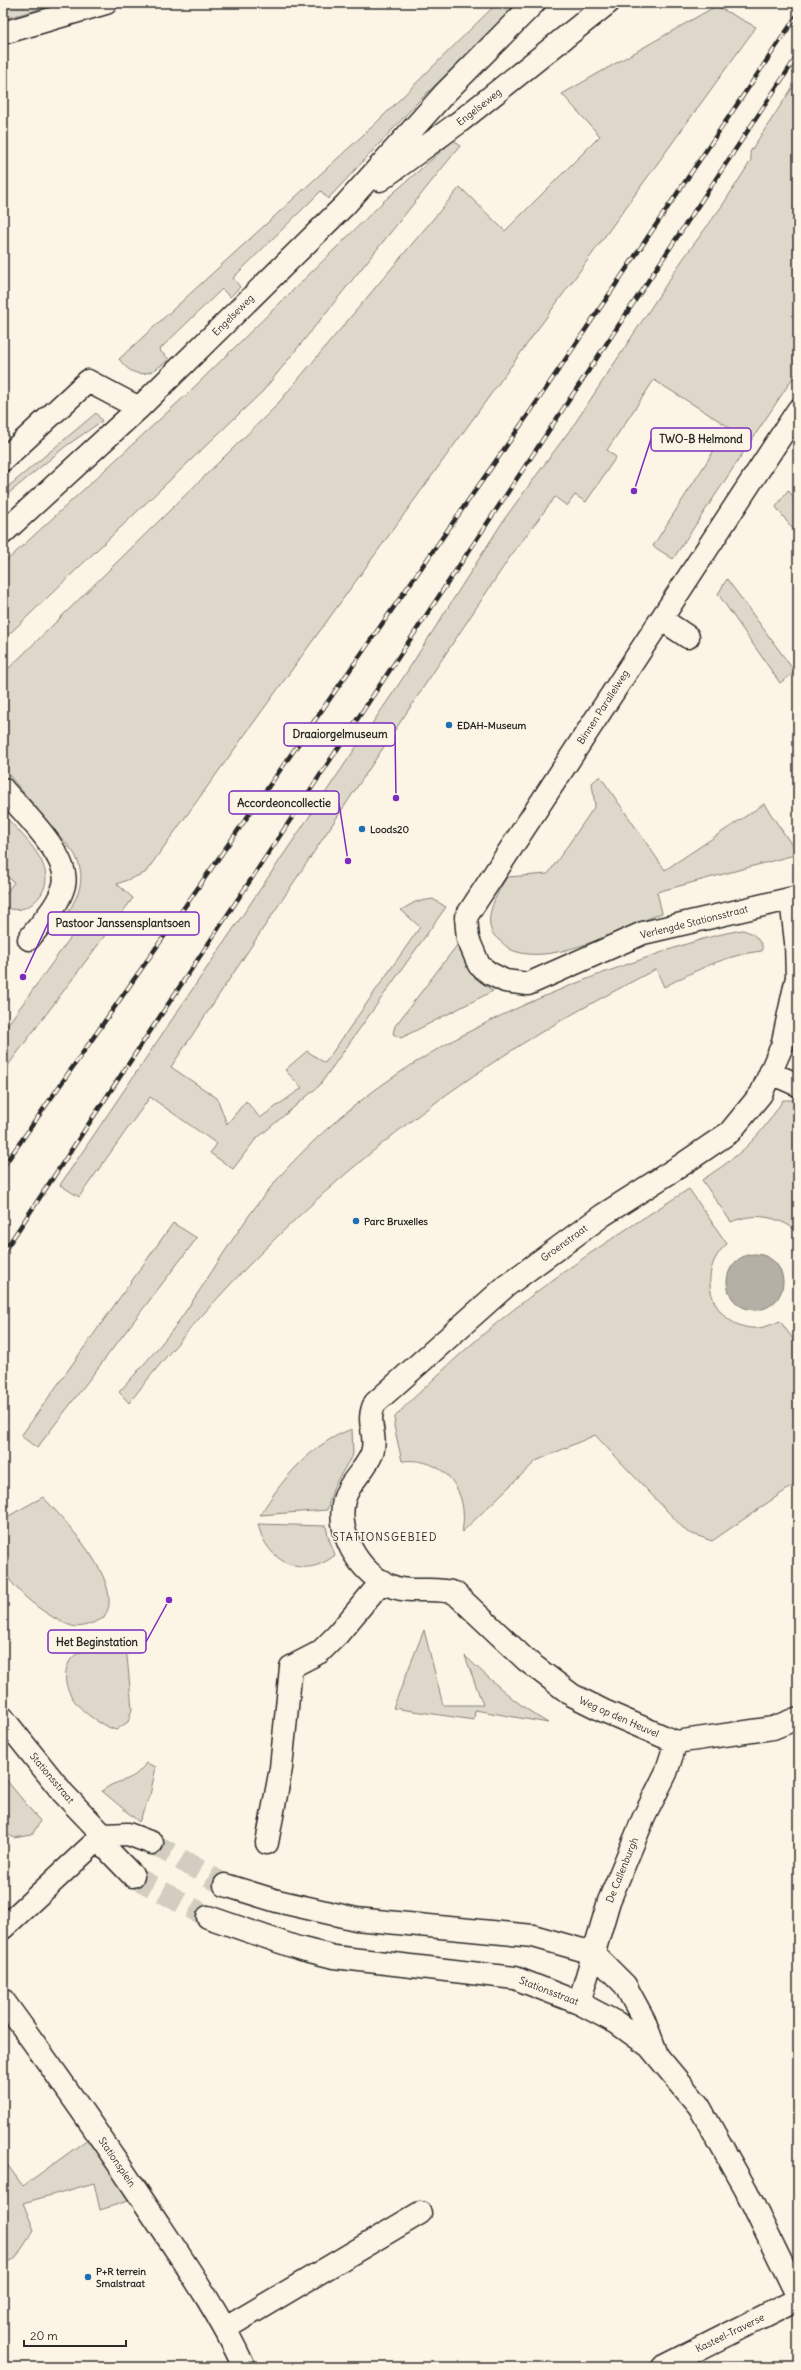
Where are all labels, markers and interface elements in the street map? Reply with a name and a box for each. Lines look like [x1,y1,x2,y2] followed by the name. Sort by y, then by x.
[454,85,504,129] street label: Engelseweg
[209,291,257,339] street label: Engelseweg
[651,428,751,451] callout: TWO-B Helmond
[659,432,743,446] text: TWO-B Helmond
[574,667,632,747] street label: Binnen Parallelweg
[457,719,527,732] place label: EDAH-Museum
[444,720,454,730] marker: EDAH-Museum
[284,723,395,746] callout: Draaiorgelmuseum
[292,727,388,742] text: Draaiorgelmuseum
[229,791,339,814] callout: Accordeoncollectie
[237,796,331,810] text: Accordeoncollectie
[370,823,409,836] place label: Loods20
[357,824,367,834] marker: Loods20
[639,902,750,942] street label: Verlengde Stationsstraat
[48,912,199,935] callout: Pastoor Janssensplantsoen
[56,916,191,931] text: Pastoor Janssensplantsoen
[364,1215,428,1228] place label: Parc Bruxelles
[351,1216,361,1226] marker: Parc Bruxelles
[538,1221,590,1264] street label: Groenstraat
[332,1530,438,1544] district label: STATIONSGEBIED
[48,1630,146,1653] callout: Het Beginstation
[56,1635,139,1650] text: Het Beginstation
[577,1694,661,1740] street label: Weg op den Heuvel
[27,1750,78,1807] street label: Stationsstraat
[603,1835,641,1905] street label: De Callenburgh
[517,1974,581,2009] street label: Stationsstraat
[96,2135,139,2190] street label: Stationsplein
[96,2265,146,2290] place label: P+R terrein Smalstraat
[83,2272,93,2282] marker: P+R terrein Smalstraat
[693,2311,767,2355] street label: Kasteel-Traverse
[24,2322,126,2348] scale bar
[30,2328,58,2343] text: 20 m

